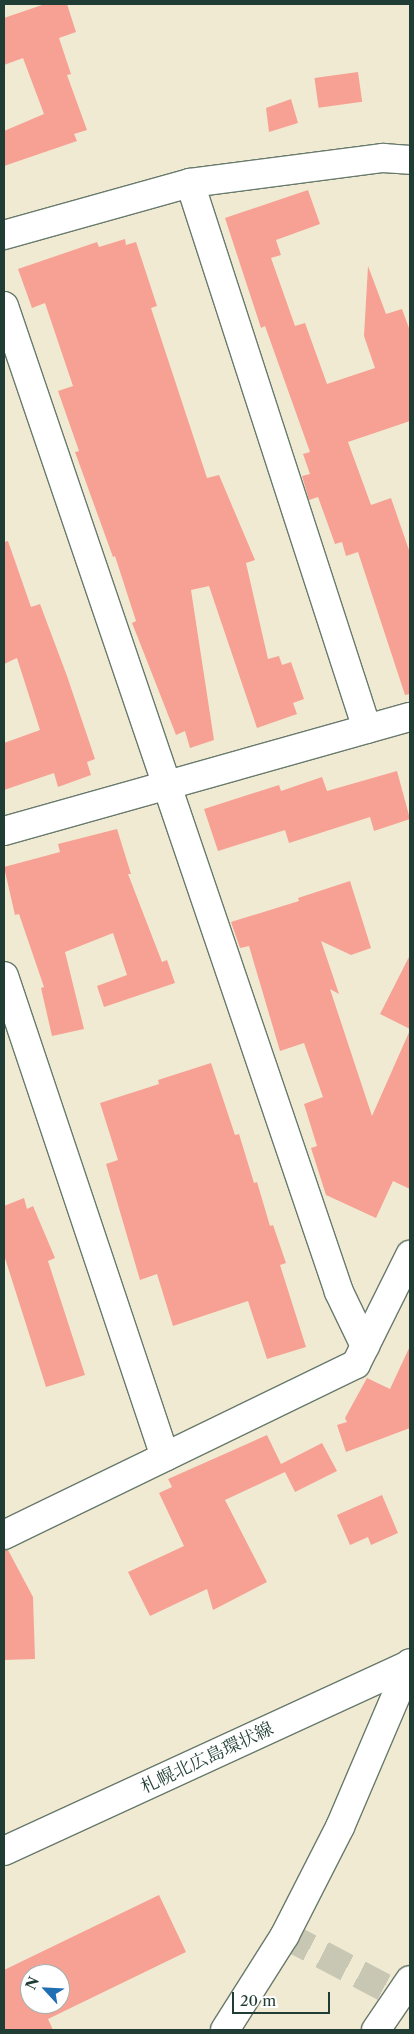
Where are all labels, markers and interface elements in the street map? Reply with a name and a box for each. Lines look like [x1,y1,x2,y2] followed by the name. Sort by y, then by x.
[137,1718,277,1798] street label: 札幌北広島環状線
[20,1964,70,2014] north arrow
[22,1974,43,1992] text: N
[234,1982,332,2014] scale bar
[240,1991,276,2010] text: 20 m

